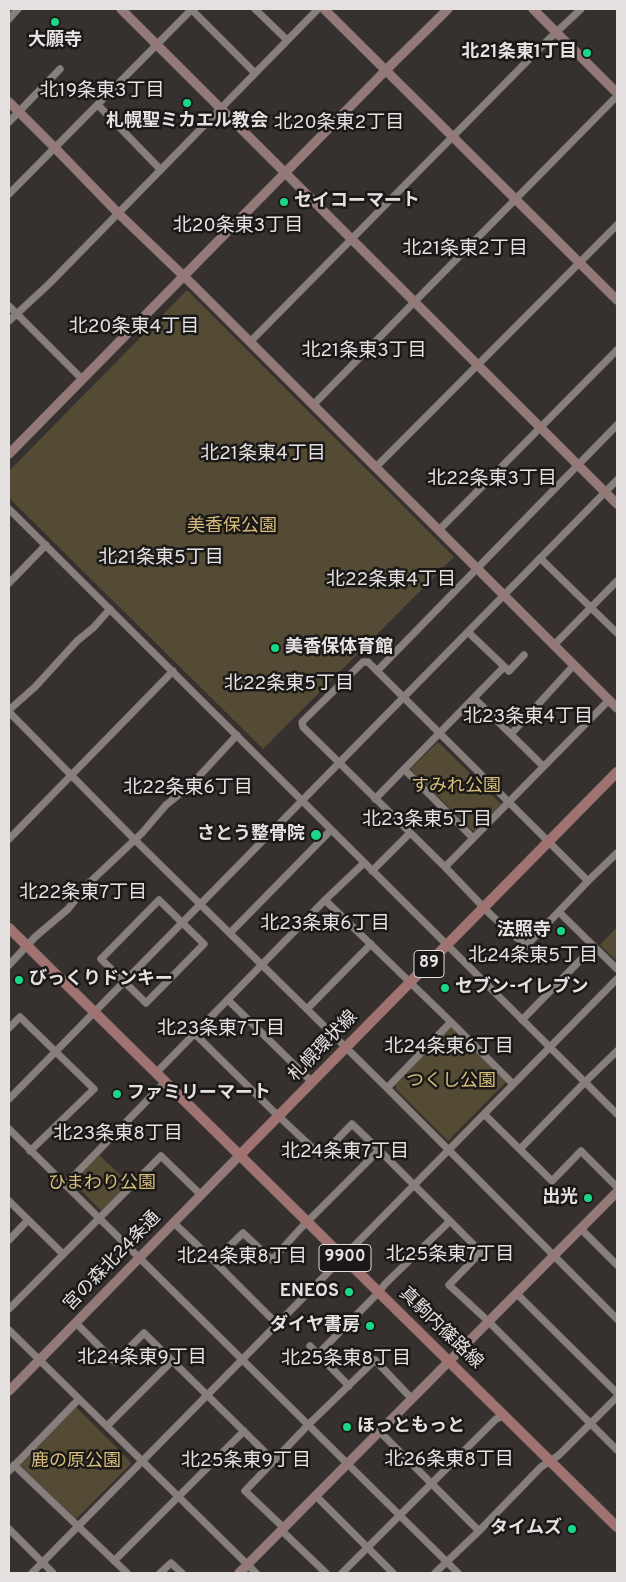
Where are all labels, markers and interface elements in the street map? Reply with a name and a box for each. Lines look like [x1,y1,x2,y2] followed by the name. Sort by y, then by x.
[49,16,61,28] marker: 大願寺
[28,30,82,52] place label: 大願寺
[462,42,577,64] place label: 北21条東1丁目
[581,47,593,59] marker: 北21条東1丁目
[40,81,164,103] district label: 北19条東3丁目
[181,97,193,109] marker: 札幌聖ミカエル教会
[106,111,268,133] place label: 札幌聖ミカエル教会
[274,113,404,135] district label: 北20条東2丁目
[294,191,420,213] place label: セイコーマート
[278,196,290,208] marker: セイコーマート
[173,216,303,238] district label: 北20条東3丁目
[402,239,528,261] district label: 北21条東2丁目
[69,317,199,339] district label: 北20条東4丁目
[301,341,427,363] district label: 北21条東3丁目
[200,444,326,466] district label: 北21条東4丁目
[427,469,557,491] district label: 北22条東3丁目
[187,516,277,538] park label: 美香保公園
[98,548,224,570] district label: 北21条東5丁目
[326,570,456,592] district label: 北22条東4丁目
[285,637,393,659] place label: 美香保体育館
[269,642,281,654] marker: 美香保体育館
[224,674,354,696] district label: 北22条東5丁目
[463,707,593,729] district label: 北23条東4丁目
[411,776,501,798] park label: すみれ公園
[123,778,253,800] district label: 北22条東6丁目
[362,810,492,832] district label: 北23条東5丁目
[197,824,305,846] place label: さとう整骨院
[309,828,323,842] marker: さとう整骨院
[19,883,147,905] district label: 北22条東7丁目
[260,914,390,936] district label: 北23条東6丁目
[497,920,551,942] place label: 法照寺
[555,925,567,937] marker: 法照寺
[468,946,598,968] district label: 北24条東5丁目
[414,951,444,978] road number: 89
[29,969,173,991] place label: びっくりドンキー
[13,974,25,986] marker: びっくりドンキー
[455,977,588,999] place label: セブン-イレブン
[439,982,451,994] marker: セブン-イレブン
[285,1007,363,1087] street label: 札幌環状線
[157,1019,285,1041] district label: 北23条東7丁目
[384,1037,514,1059] district label: 北24条東6丁目
[406,1071,496,1093] park label: つくし公園
[127,1083,271,1105] place label: ファミリーマート
[111,1088,123,1100] marker: ファミリーマート
[53,1124,183,1146] district label: 北23条東8丁目
[281,1142,409,1164] district label: 北24条東7丁目
[48,1173,156,1195] park label: ひまわり公園
[542,1187,578,1209] place label: 出光
[582,1192,594,1204] marker: 出光
[60,1208,166,1316] street label: 宮の森北24条通
[319,1244,371,1272] road number: 9900
[386,1245,514,1267] district label: 北25条東7丁目
[177,1247,307,1269] district label: 北24条東8丁目
[280,1281,339,1303] place label: ENEOS
[394,1284,486,1374] street label: 真駒内篠路線
[343,1286,355,1298] marker: ENEOS
[270,1315,360,1337] place label: ダイヤ書房
[364,1320,376,1332] marker: ダイヤ書房
[77,1348,207,1370] district label: 北24条東9丁目
[281,1349,411,1371] district label: 北25条東8丁目
[357,1416,465,1438] place label: ほっともっと
[341,1421,353,1433] marker: ほっともっと
[384,1450,514,1472] district label: 北26条東8丁目
[31,1451,121,1473] park label: 鹿の原公園
[181,1451,311,1473] district label: 北25条東9丁目
[490,1518,562,1540] place label: タイムズ
[566,1523,578,1535] marker: タイムズ

